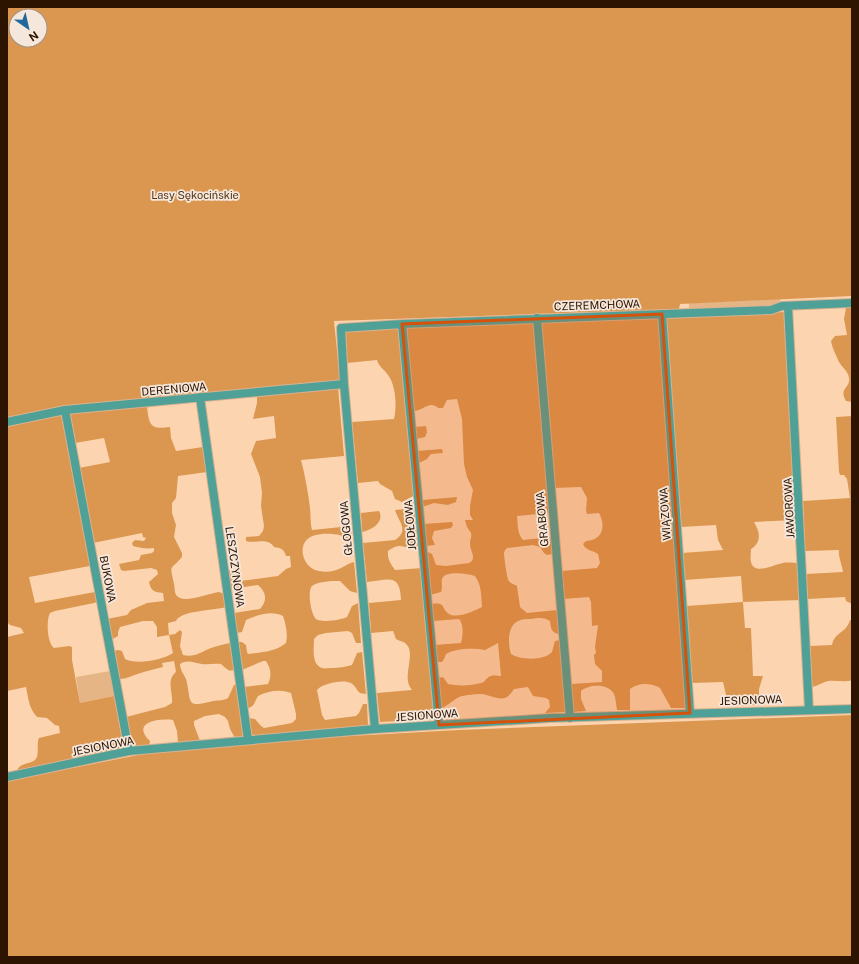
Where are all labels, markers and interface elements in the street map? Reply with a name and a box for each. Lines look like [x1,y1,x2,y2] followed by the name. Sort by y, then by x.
[8,8,48,48] north arrow
[27,29,41,44] text: N
[151,189,239,201] park label: Lasy Sękocińskie
[554,297,641,313] street label: CZEREMCHOWA
[141,380,207,398] street label: DERENIOWA
[781,477,797,539] street label: JAWOROWA
[657,487,673,541] street label: WIĄZOWA
[534,491,550,547] street label: GRABOWA
[402,499,418,551] street label: JODŁOWA
[338,500,354,556] street label: GŁOGOWA
[223,526,247,609] street label: LESZCZYNOWA
[98,555,118,604] street label: BUKOWA
[719,693,783,707] street label: JESIONOWA
[395,707,459,723] street label: JESIONOWA
[71,734,135,758] street label: JESIONOWA

